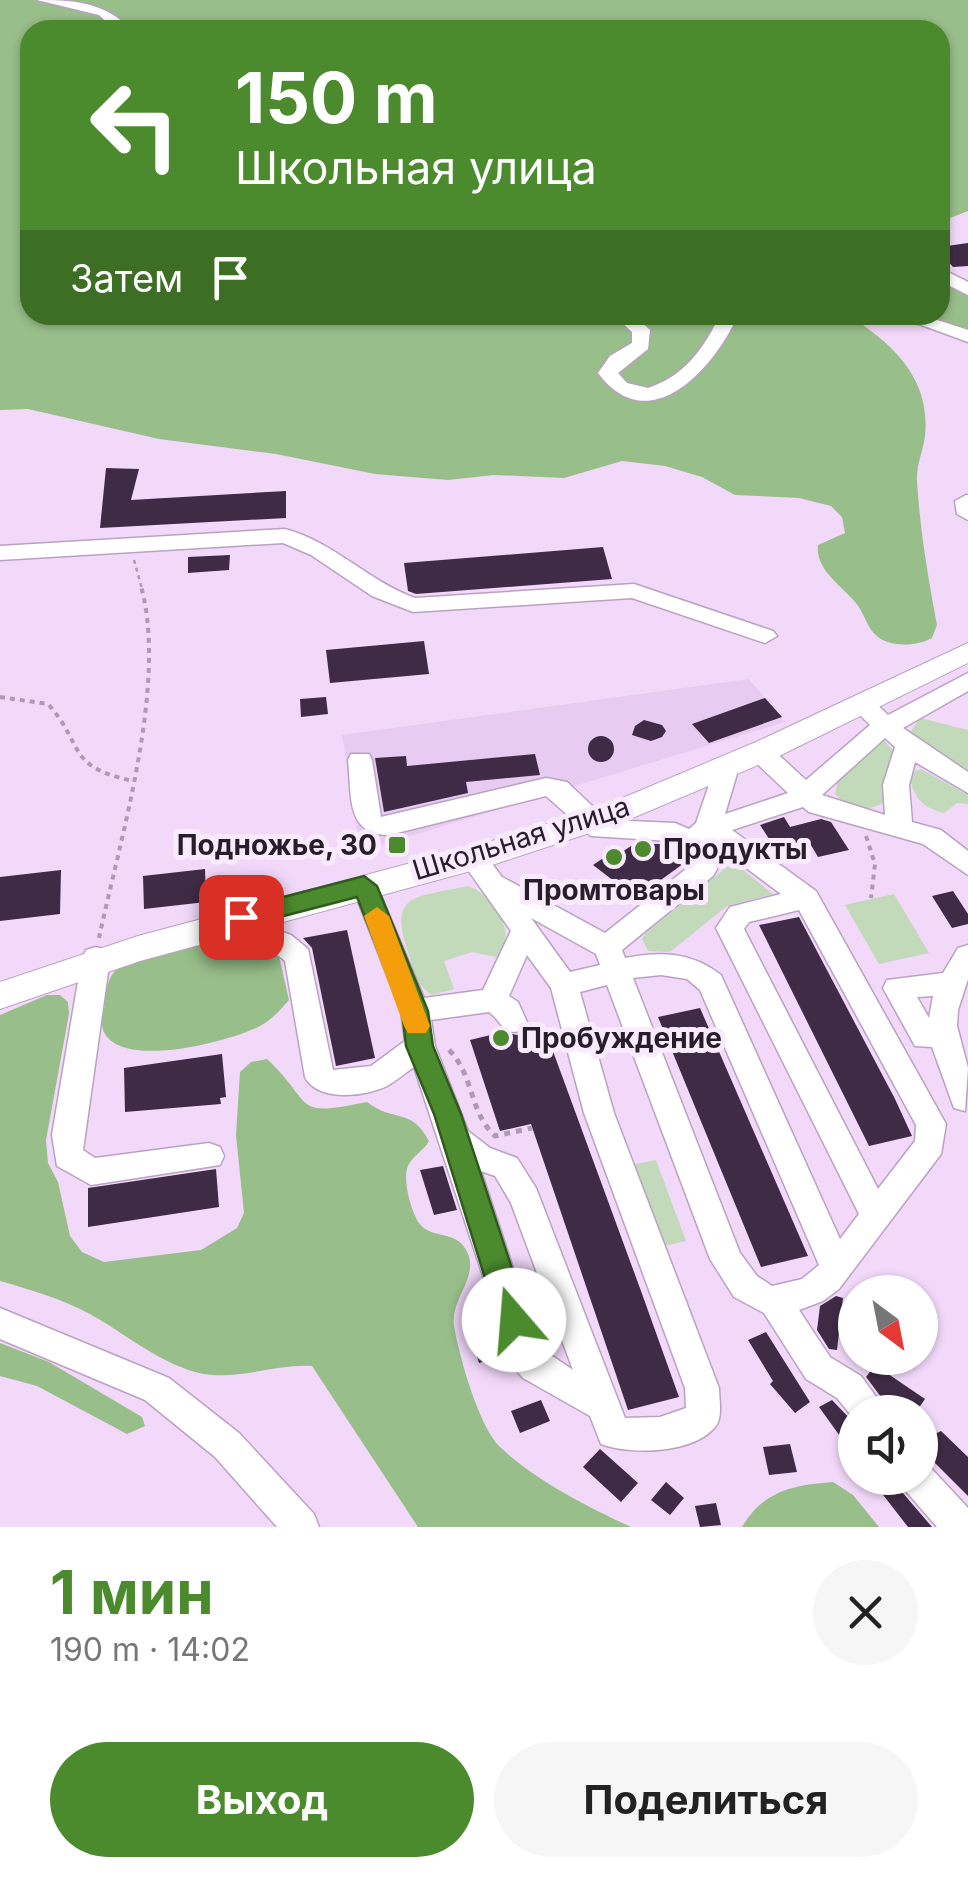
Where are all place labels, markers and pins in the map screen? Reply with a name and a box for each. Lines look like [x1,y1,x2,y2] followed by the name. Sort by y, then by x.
[177,828,377,862] place label: Подножье, 30
[663,832,808,866] place label: Продукты
[386,834,408,856] marker: Подножье, 30
[632,838,654,860] marker: Продукты
[603,846,625,868] marker: Промтовары
[523,873,705,907] place label: Промтовары
[199,875,284,960] pin
[521,1021,722,1055] place label: Пробуждение
[490,1027,512,1049] marker: Пробуждение

